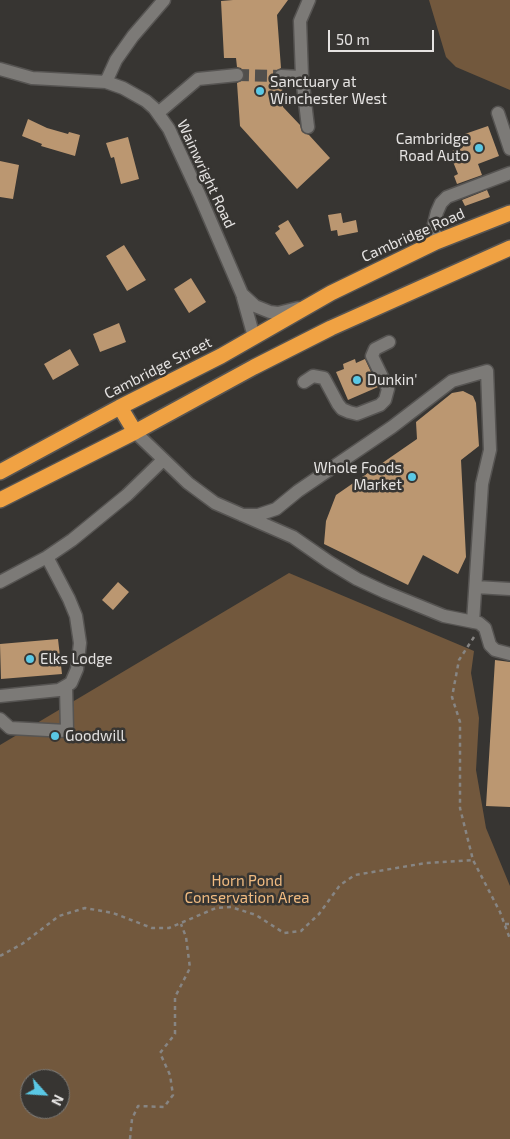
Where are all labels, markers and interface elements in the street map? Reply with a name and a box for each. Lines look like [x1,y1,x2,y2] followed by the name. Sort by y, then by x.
[330,20,436,52] scale bar
[336,30,370,48] text: 50 m
[270,73,387,108] place label: Sanctuary at Winchester West
[254,85,266,97] marker: Sanctuary at Winchester West
[173,117,239,231] street label: Wainwright Road
[396,130,469,165] place label: Cambridge Road Auto
[473,142,485,154] marker: Cambridge Road Auto
[359,204,467,266] street label: Cambridge Road
[101,333,215,403] street label: Cambridge Street
[367,371,417,389] place label: Dunkin'
[351,374,363,386] marker: Dunkin'
[314,459,402,494] place label: Whole Foods Market
[406,471,418,483] marker: Whole Foods Market
[40,650,113,668] place label: Elks Lodge
[24,653,36,665] marker: Elks Lodge
[65,727,125,745] place label: Goodwill
[49,730,61,742] marker: Goodwill
[184,872,310,907] park label: Horn Pond Conservation Area
[20,1069,70,1119] north arrow
[48,1092,68,1109] text: N

